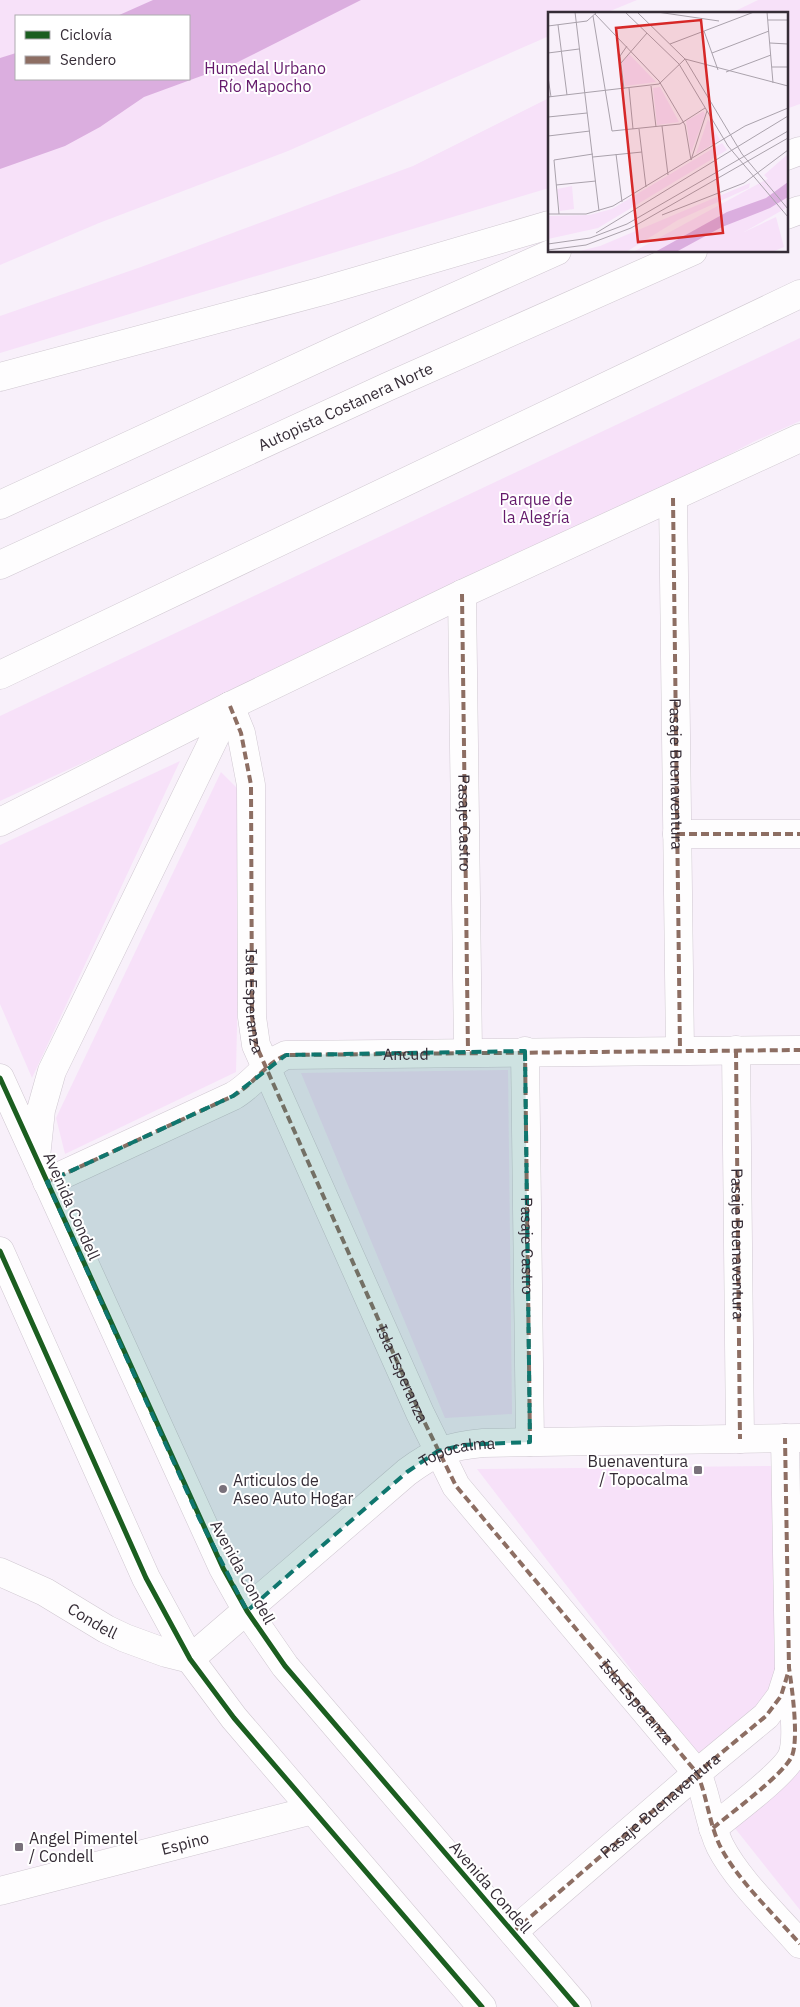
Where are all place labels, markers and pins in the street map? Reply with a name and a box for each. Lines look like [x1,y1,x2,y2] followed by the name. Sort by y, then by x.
[588,1451,688,1489] place label: Buenaventura / Topocalma
[692,1464,704,1476] marker: Buenaventura / Topocalma
[233,1470,353,1508] place label: Articulos de Aseo Auto Hogar
[217,1483,229,1495] marker: Articulos de Aseo Auto Hogar
[29,1828,138,1866] place label: Angel Pimentel / Condell
[13,1841,25,1853] marker: Angel Pimentel / Condell

